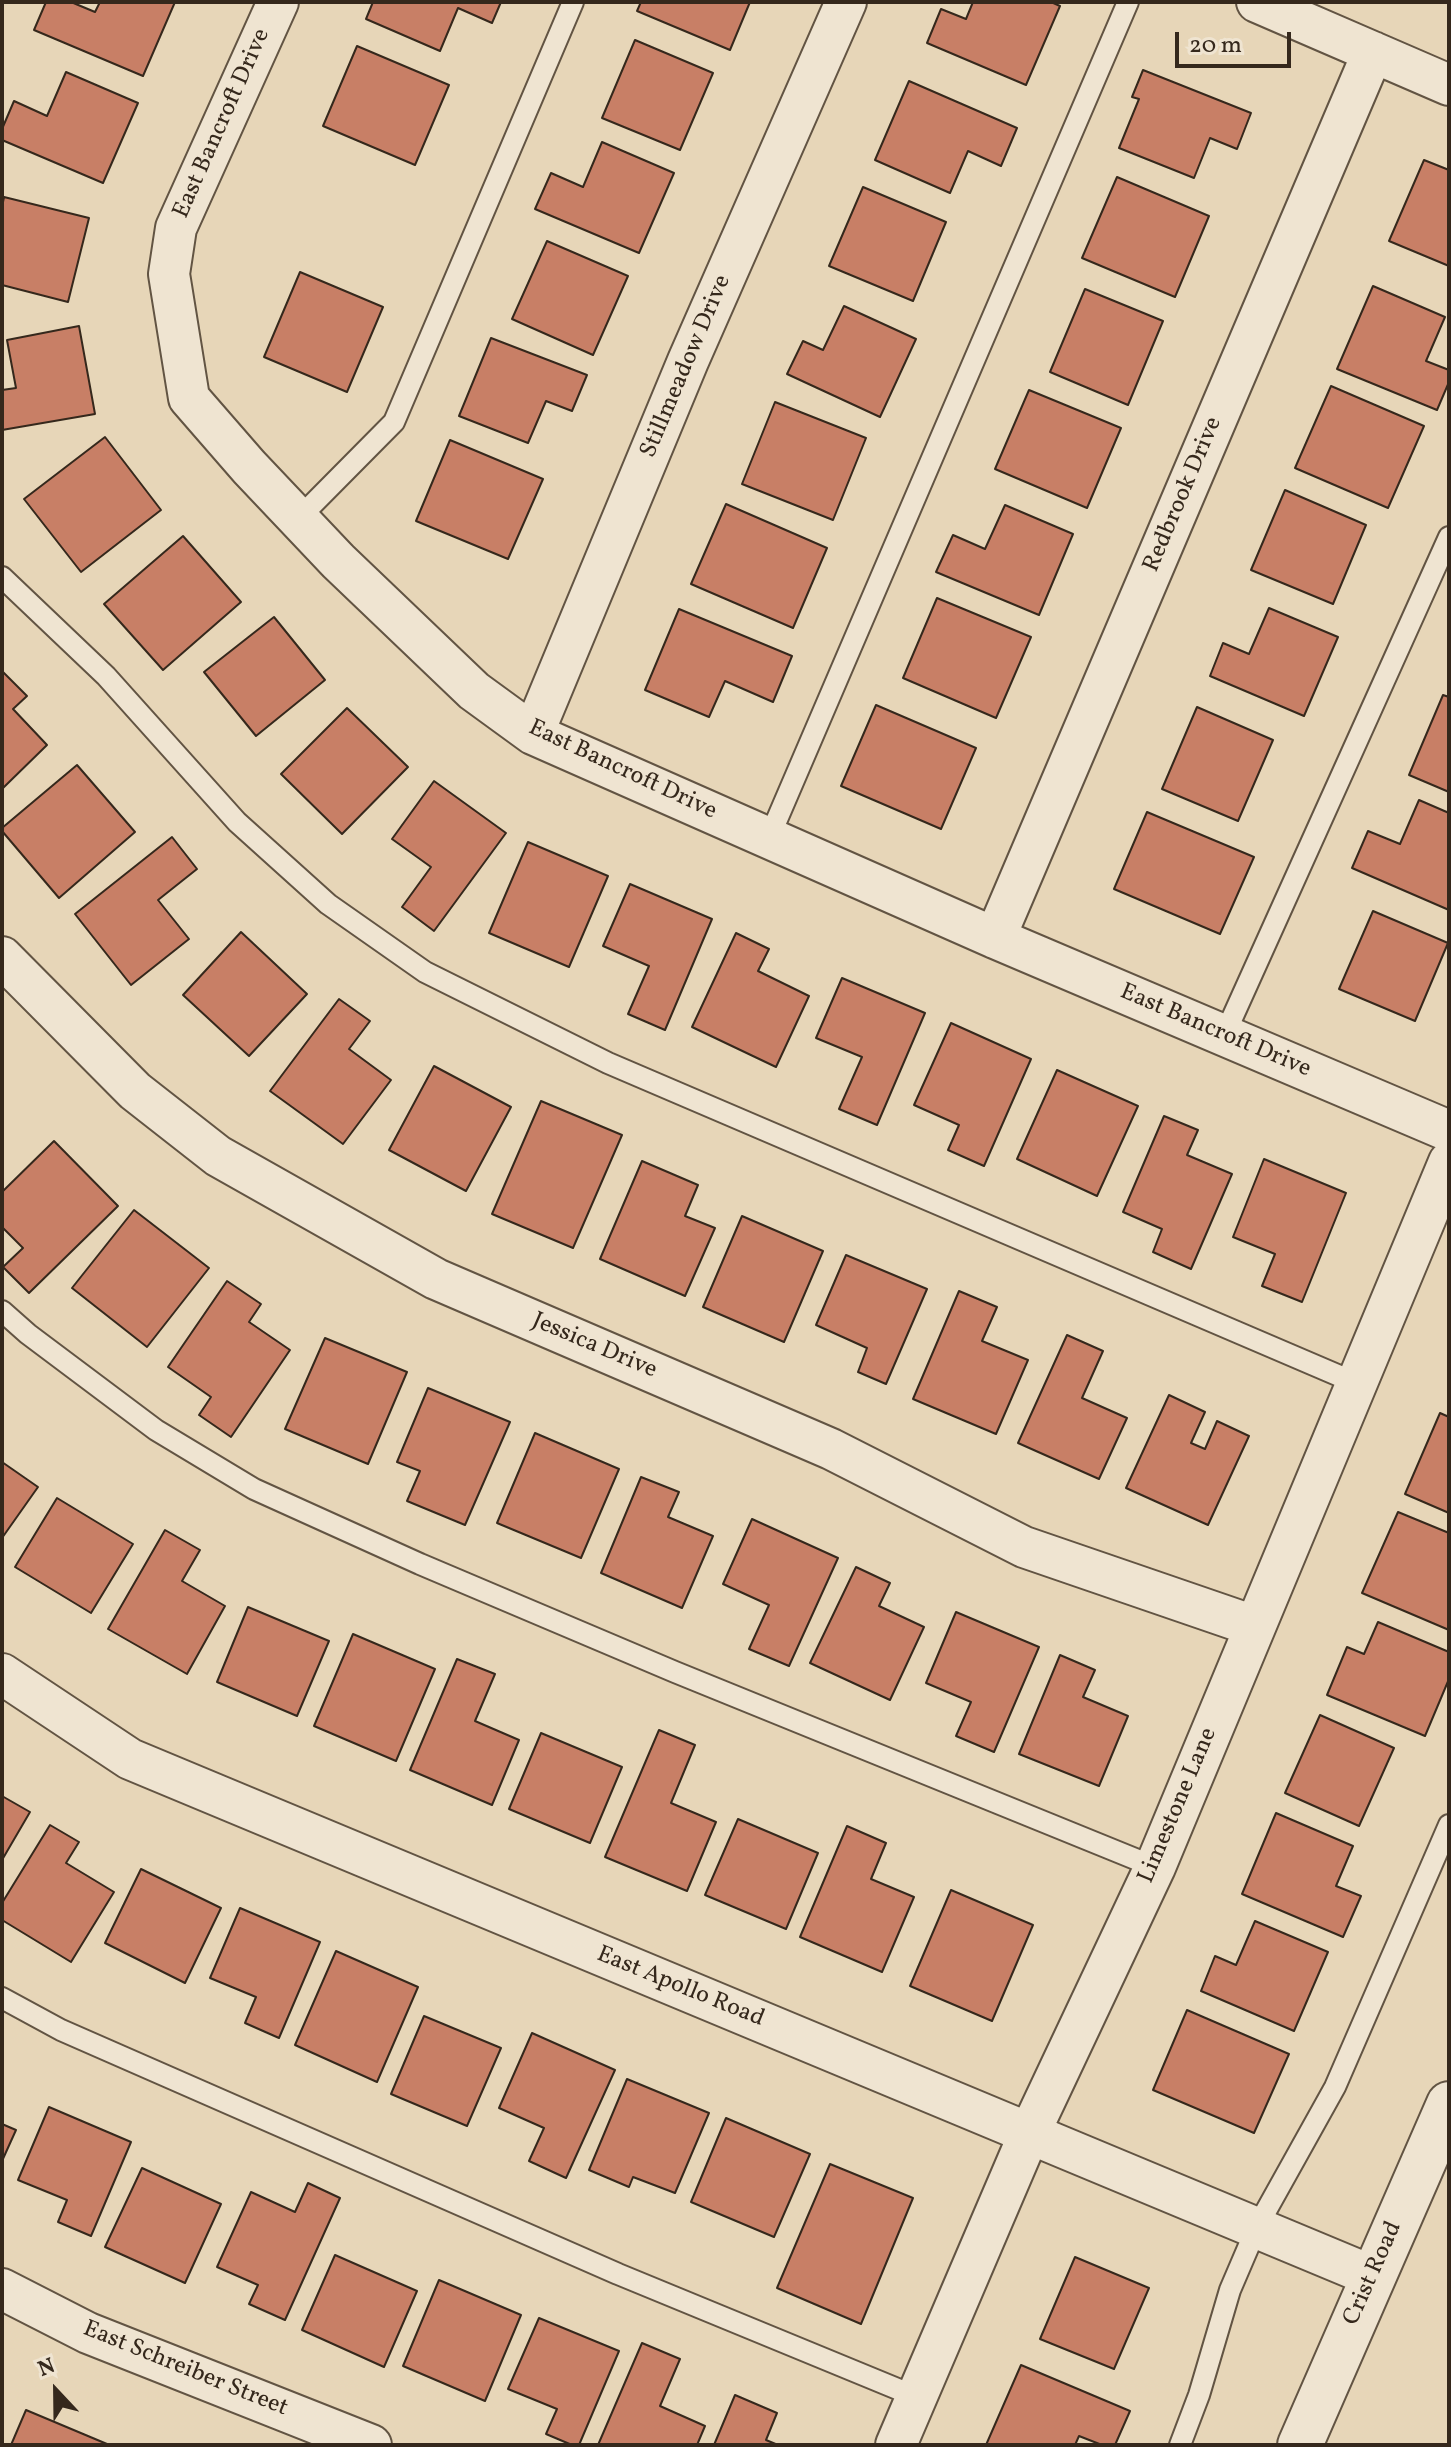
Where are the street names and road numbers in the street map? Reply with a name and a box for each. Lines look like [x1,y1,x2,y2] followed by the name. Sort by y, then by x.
[168,25,278,223] street label: East Bancroft Drive
[635,271,739,463] street label: Stillmeadow Drive
[1138,413,1230,577] street label: Redbrook Drive
[523,715,721,827] street label: East Bancroft Drive
[1115,979,1315,1085] street label: East Bancroft Drive
[527,1308,661,1386] street label: Jessica Drive
[1133,1724,1225,1888] street label: Limestone Lane
[592,1941,768,2035] street label: East Apollo Road
[1338,2218,1410,2330] street label: Crist Road
[78,2316,292,2424] street label: East Schreiber Street

